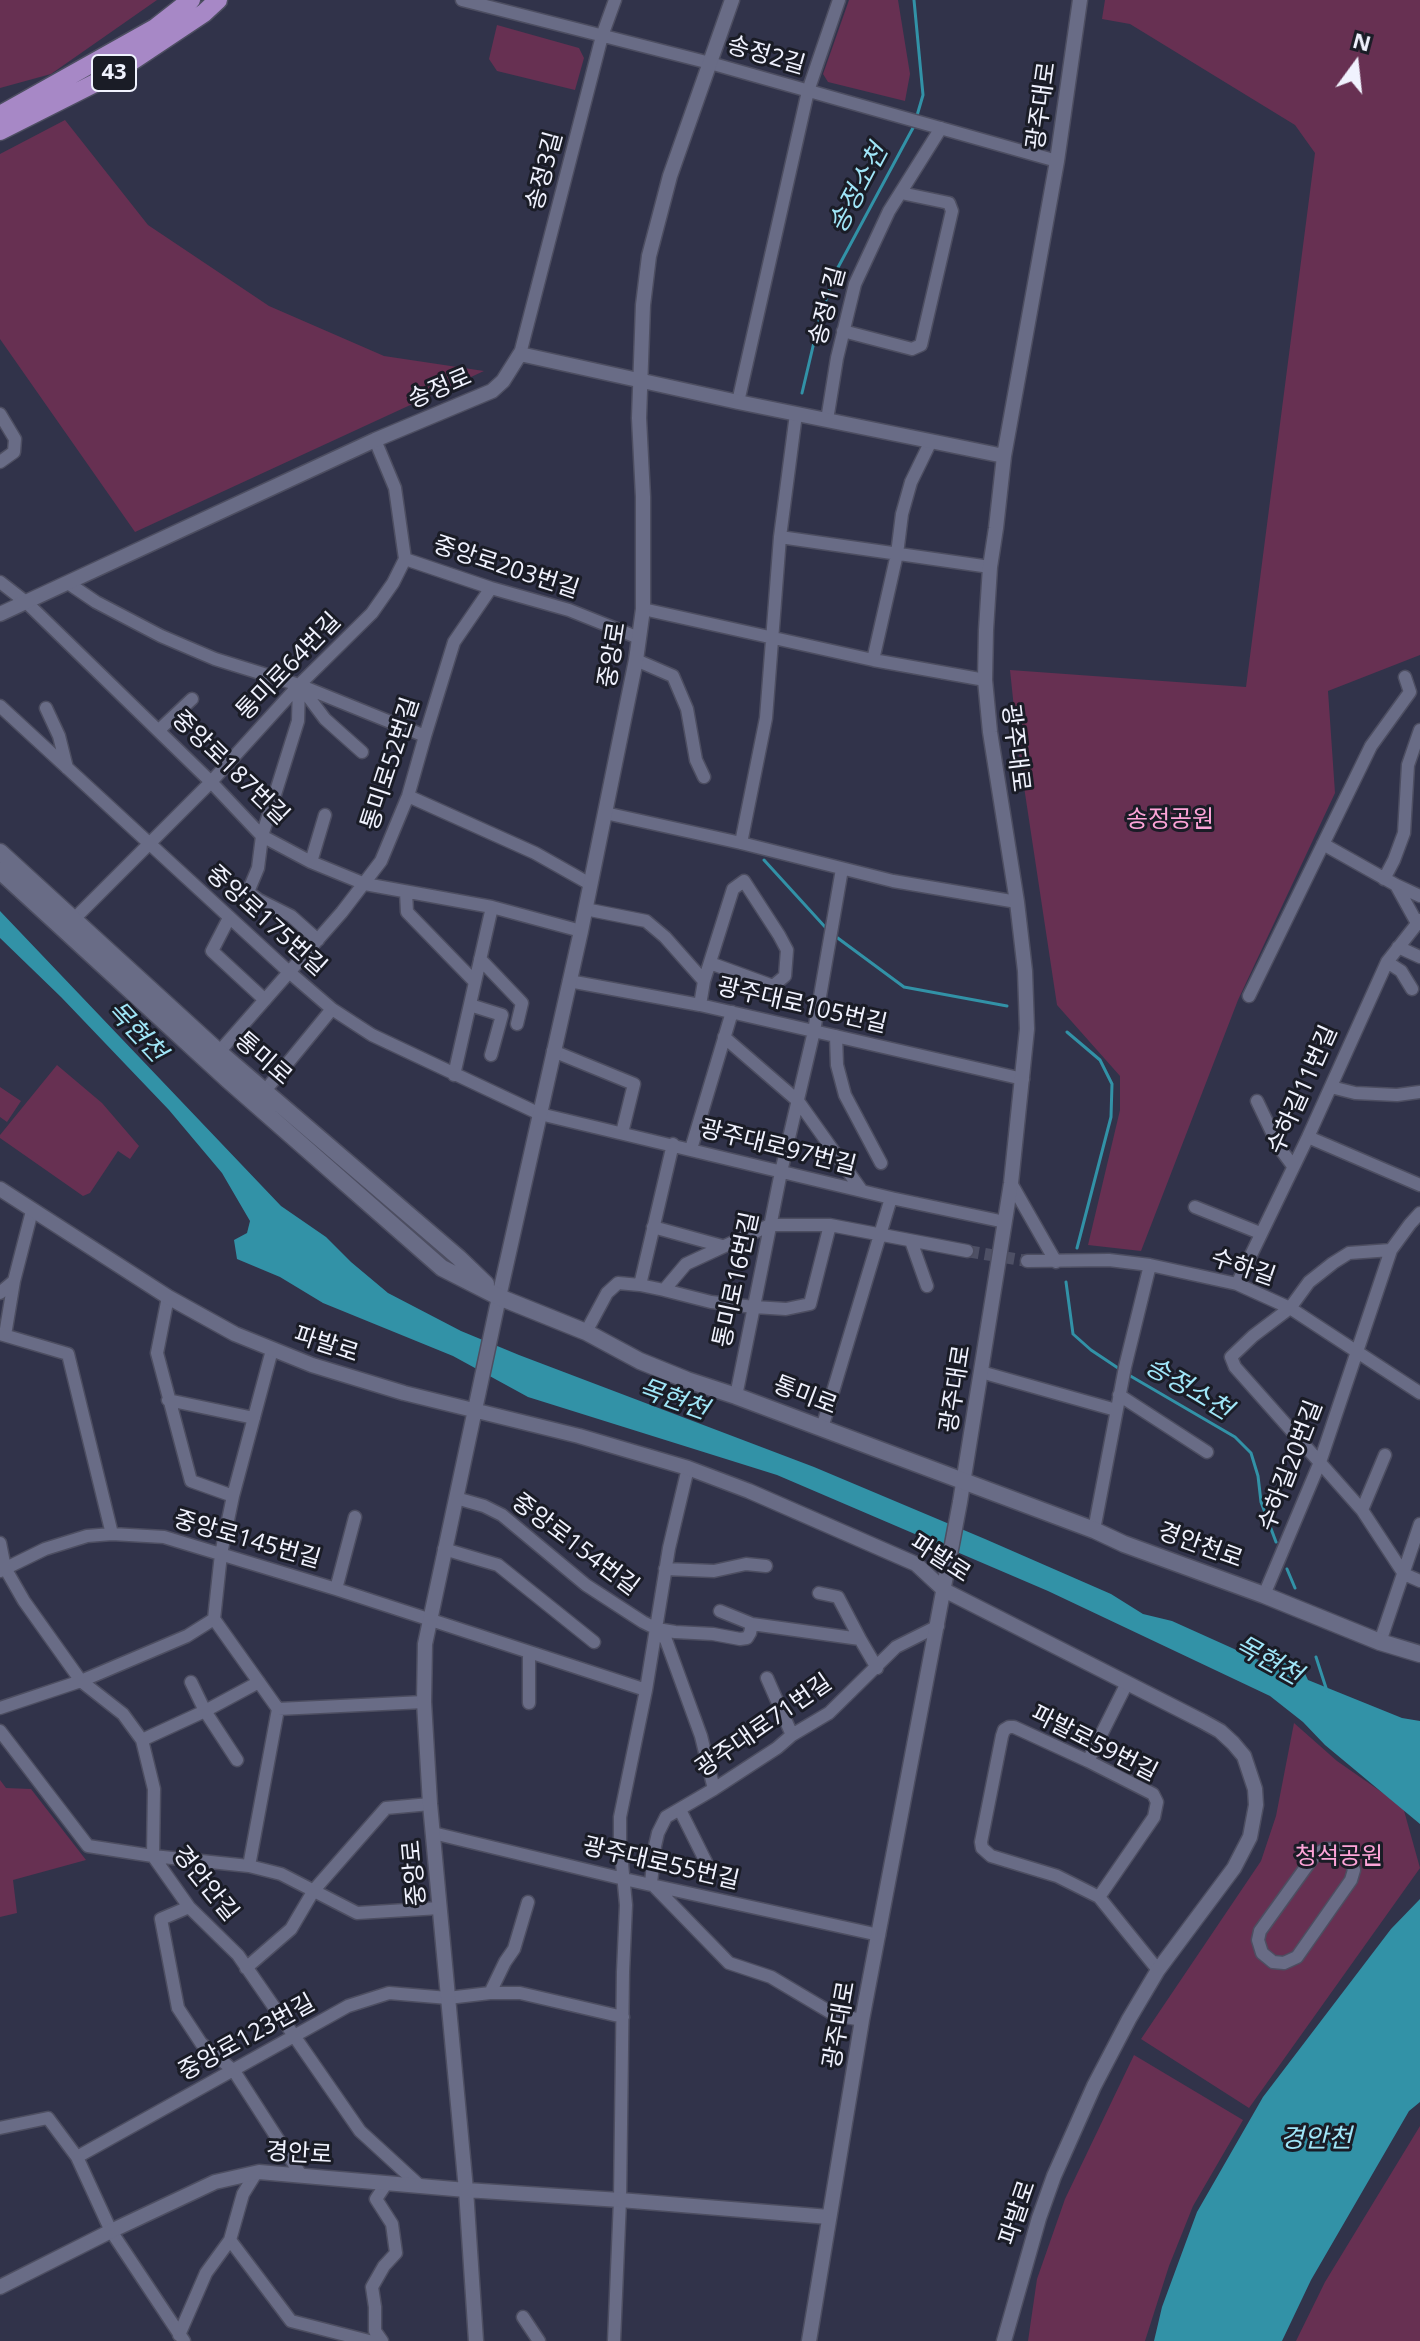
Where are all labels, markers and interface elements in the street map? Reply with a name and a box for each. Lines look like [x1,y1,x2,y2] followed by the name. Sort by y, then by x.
[1316,24,1396,104] north arrow
[1350,24,1375,58] text: N
[724,31,808,81] street label: 송정2길
[92,55,136,91] road number: 43
[1022,60,1062,152] street label: 광주대로
[521,129,569,213] street label: 송정3길
[823,139,895,239] water label: 송정소천
[804,264,852,348] street label: 송정1길
[404,363,476,415] street label: 송정로
[429,531,583,605] street label: 중앙로203번길
[231,607,347,727] street label: 통미로64번길
[594,620,632,690] street label: 중앙로
[356,694,426,834] street label: 통미로52번길
[995,702,1035,794] street label: 광주대로
[165,705,295,831] street label: 중앙로187번길
[1126,806,1214,834] park label: 송정공원
[200,860,332,982] street label: 중앙로175번길
[714,972,890,1040] street label: 광주대로105번길
[100,995,172,1069] water label: 목현천
[1262,1021,1344,1159] street label: 수하길11번길
[229,1026,297,1092] street label: 통미로
[697,1115,859,1181] street label: 광주대로97번길
[709,1210,765,1350] street label: 통미로16번길
[1207,1244,1279,1292] street label: 수하길
[290,1321,362,1369] street label: 파발로
[935,1343,977,1435] street label: 광주대로
[1139,1351,1237,1427] water label: 송정소천
[769,1371,841,1421] street label: 통미로
[634,1373,712,1427] water label: 목현천
[1253,1396,1329,1536] street label: 수하길20번길
[506,1488,644,1602] street label: 중앙로154번길
[170,1505,324,1575] street label: 중앙로145번길
[1154,1517,1246,1575] street label: 경안천로
[904,1529,976,1589] street label: 파발로
[1229,1630,1307,1692] water label: 목현천
[690,1668,838,1784] street label: 광주대로71번길
[1026,1700,1162,1788] street label: 파발로59번길
[580,1832,742,1896] street label: 광주대로55번길
[398,1839,432,1907] street label: 중앙로
[166,1841,244,1927] street label: 경안안길
[1295,1843,1383,1871] park label: 청석공원
[818,1979,862,2071] street label: 광주대로
[174,1989,320,2087] street label: 중앙로123번길
[1280,2124,1352,2156] water label: 경안천
[265,2138,333,2170] street label: 경안로
[994,2177,1042,2249] street label: 파발로

